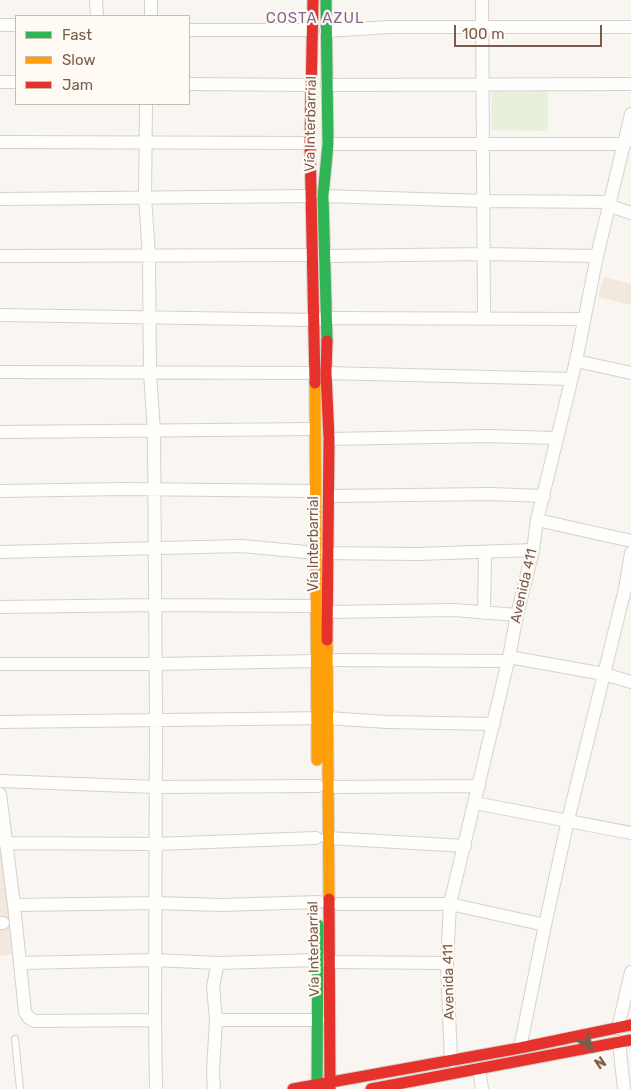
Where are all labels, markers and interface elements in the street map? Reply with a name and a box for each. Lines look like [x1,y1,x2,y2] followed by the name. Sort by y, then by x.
[264,10,366,28] district label: COSTA AZUL
[15,15,190,105] legend
[456,15,604,47] scale bar
[462,25,504,43] text: 100 m
[62,26,92,44] text: Fast
[62,51,95,69] text: Slow
[62,76,93,94] text: Jam
[302,76,320,172] street label: Vía Interbarrial
[306,496,322,592] street label: Vía Interbarrial
[507,547,541,625] street label: Avenida 411
[305,901,323,997] street label: Vía Interbarrial
[440,944,458,1020] street label: Avenida 411
[566,1024,616,1074] north arrow
[591,1052,609,1072] text: N

